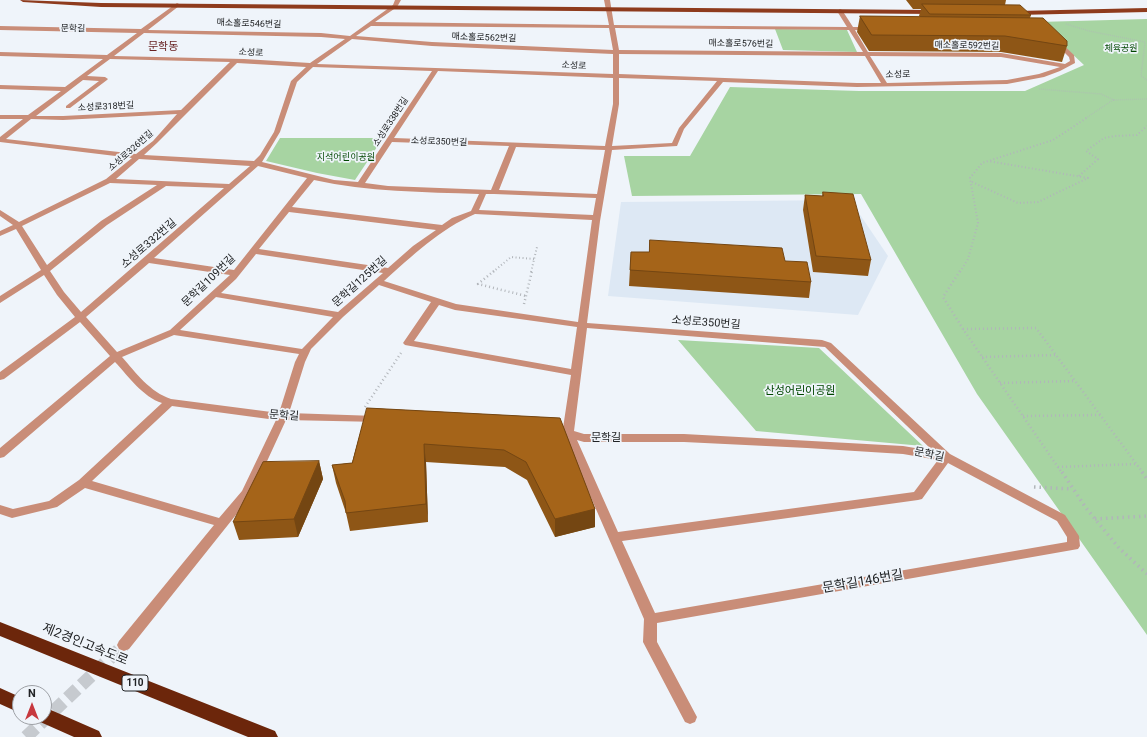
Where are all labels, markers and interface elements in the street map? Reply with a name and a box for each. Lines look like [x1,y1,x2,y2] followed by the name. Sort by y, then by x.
[216,17,282,31] street label: 매소홀로546번길
[60,23,86,35] street label: 문학길
[451,31,517,45] street label: 매소홀로562번길
[708,38,774,50] street label: 매소홀로576번길
[148,40,178,54] district label: 문학동
[934,40,1000,52] street label: 매소홀로592번길
[1104,44,1138,54] park label: 체육공원
[238,47,264,59] street label: 소성로
[561,60,587,72] street label: 소성로
[885,69,911,81] street label: 소성로
[371,95,411,149] street label: 소성로338번길
[77,100,135,114] street label: 소성로318번길
[106,128,156,174] street label: 소성로326번길
[411,136,467,148] street label: 소성로350번길
[317,153,375,163] park label: 지석어린이공원
[119,216,179,272] street label: 소성로332번길
[180,252,238,310] street label: 문학길109번길
[330,254,390,310] street label: 문학길125번길
[671,314,741,332] street label: 소성로350번길
[765,384,835,398] park label: 산성어린이공원
[268,408,300,424] street label: 문학길
[591,431,621,445] street label: 문학길
[913,445,945,465] street label: 문학길
[821,567,905,597] street label: 문학길146번길
[40,621,130,669] street label: 제2경인고속도로
[122,675,148,691] road number: 110
[12,685,52,725] north arrow
[28,687,36,700] text: N

